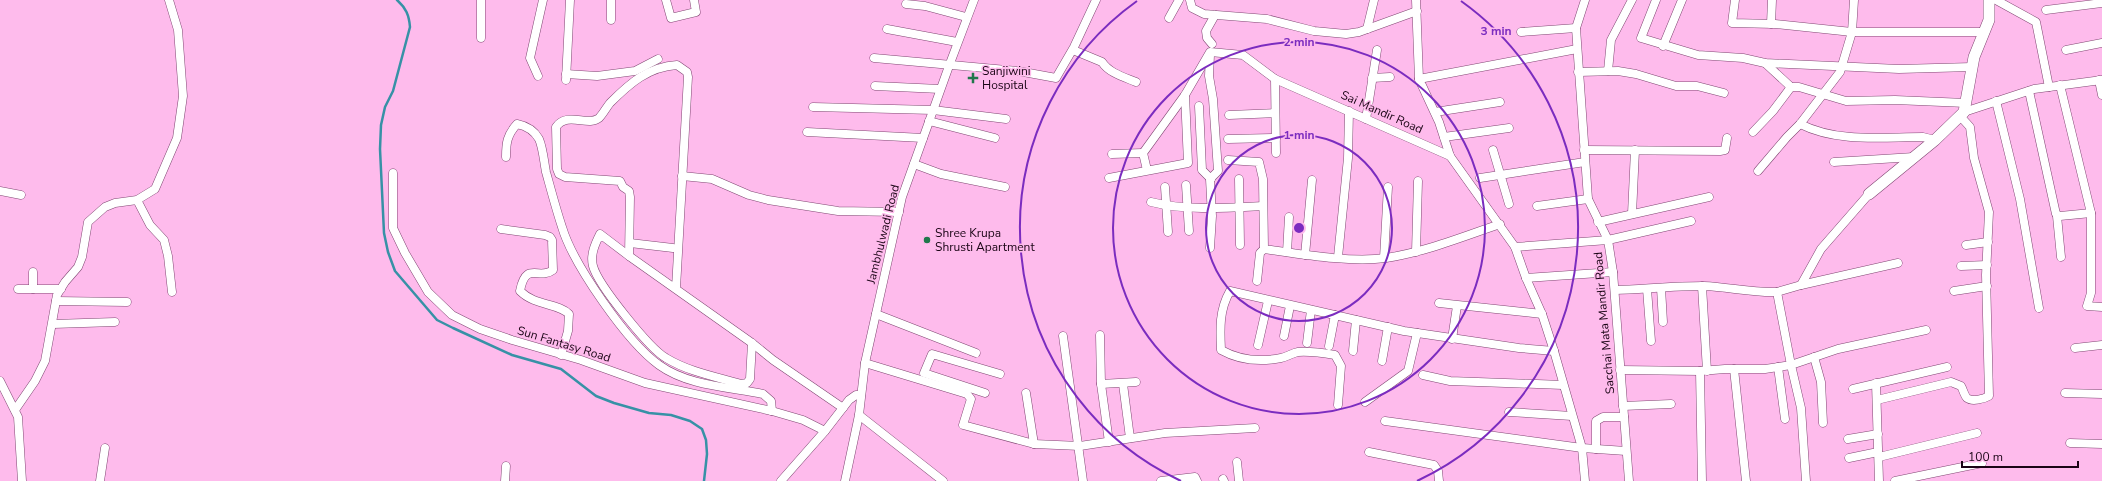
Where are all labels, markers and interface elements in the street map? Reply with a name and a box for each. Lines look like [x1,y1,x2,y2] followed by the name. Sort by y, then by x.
[1480,23,1512,39] text: 3 min
[1283,34,1315,50] text: 2 min
[982,63,1031,93] place label: Sanjiwini Hospital
[967,72,979,84] marker: Sanjiwini Hospital
[1338,87,1426,137] street label: Sai Mandir Road
[1283,127,1315,143] text: 1 min
[863,183,903,286] street label: Jambhulwadi Road
[1292,221,1306,235] centre of rings
[935,225,1035,255] place label: Shree Krupa Shrusti Apartment
[922,235,932,245] marker: Shree Krupa Shrusti Apartment
[1590,251,1618,395] street label: Sacchai Mata Mandir Road
[515,322,613,366] street label: Sun Fantasy Road
[1962,443,2078,469] scale bar
[1968,449,2003,465] text: 100 m

